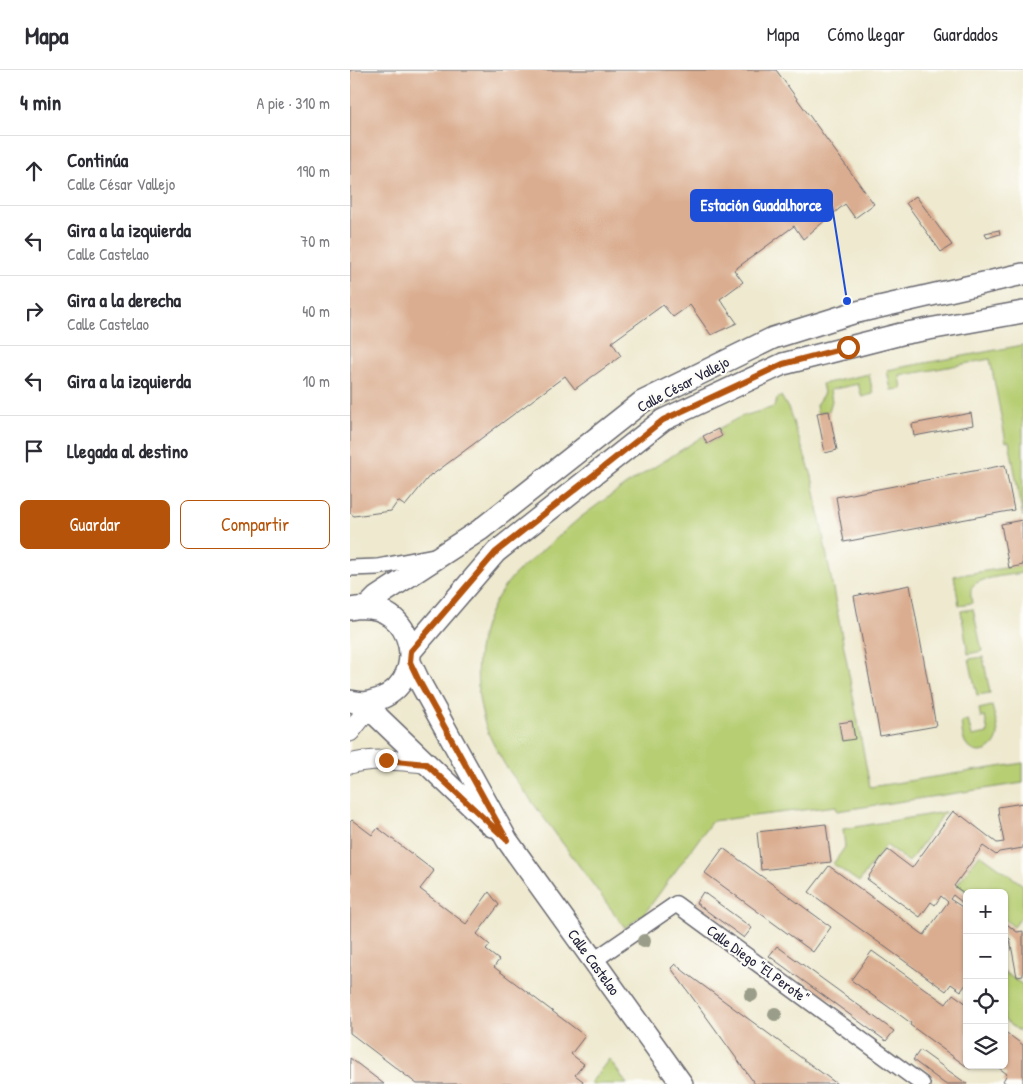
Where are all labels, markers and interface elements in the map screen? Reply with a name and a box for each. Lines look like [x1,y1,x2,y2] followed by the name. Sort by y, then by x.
[25,19,68,51] text: Mapa
[767,22,799,47] text: Mapa
[827,22,905,47] text: Cómo llegar
[933,22,998,47] text: Guardados
[20,88,61,117] text: 4 min
[256,92,330,114] text: A pie · 310 m
[67,147,128,173] text: Continúa
[20,157,48,185] icon: ahead
[297,160,330,182] text: 190 m
[67,173,175,195] text: Calle César Vallejo
[691,190,832,221] callout: Estación Guadalhorce
[700,194,822,216] text: Estación Guadalhorce
[67,217,191,243] text: Gira a la izquierda
[20,227,48,255] icon: left
[300,230,330,252] text: 70 m
[67,243,149,265] text: Calle Castelao
[67,287,181,313] text: Gira a la derecha
[20,297,48,325] icon: right
[302,300,330,322] text: 40 m
[67,313,149,335] text: Calle Castelao
[837,336,860,359] route start
[633,351,733,417] street label: Calle César Vallejo
[20,367,48,395] icon: left
[67,368,191,394] text: Gira a la izquierda
[302,370,330,392] text: 10 m
[20,437,48,465] icon: arrive
[67,438,188,464] text: Llegada al destino
[20,500,170,549] button: Guardar
[180,500,330,549] button: Compartir
[375,749,398,772] route end
[963,889,1008,1069] map controls
[963,889,1008,934] button: +
[703,920,813,1008] street label: Calle Diego "El Perote"
[563,925,625,999] street label: Calle Castelao
[963,934,1008,979] button: −
[963,979,1008,1024] button: locate
[963,1024,1008,1069] button: layers

